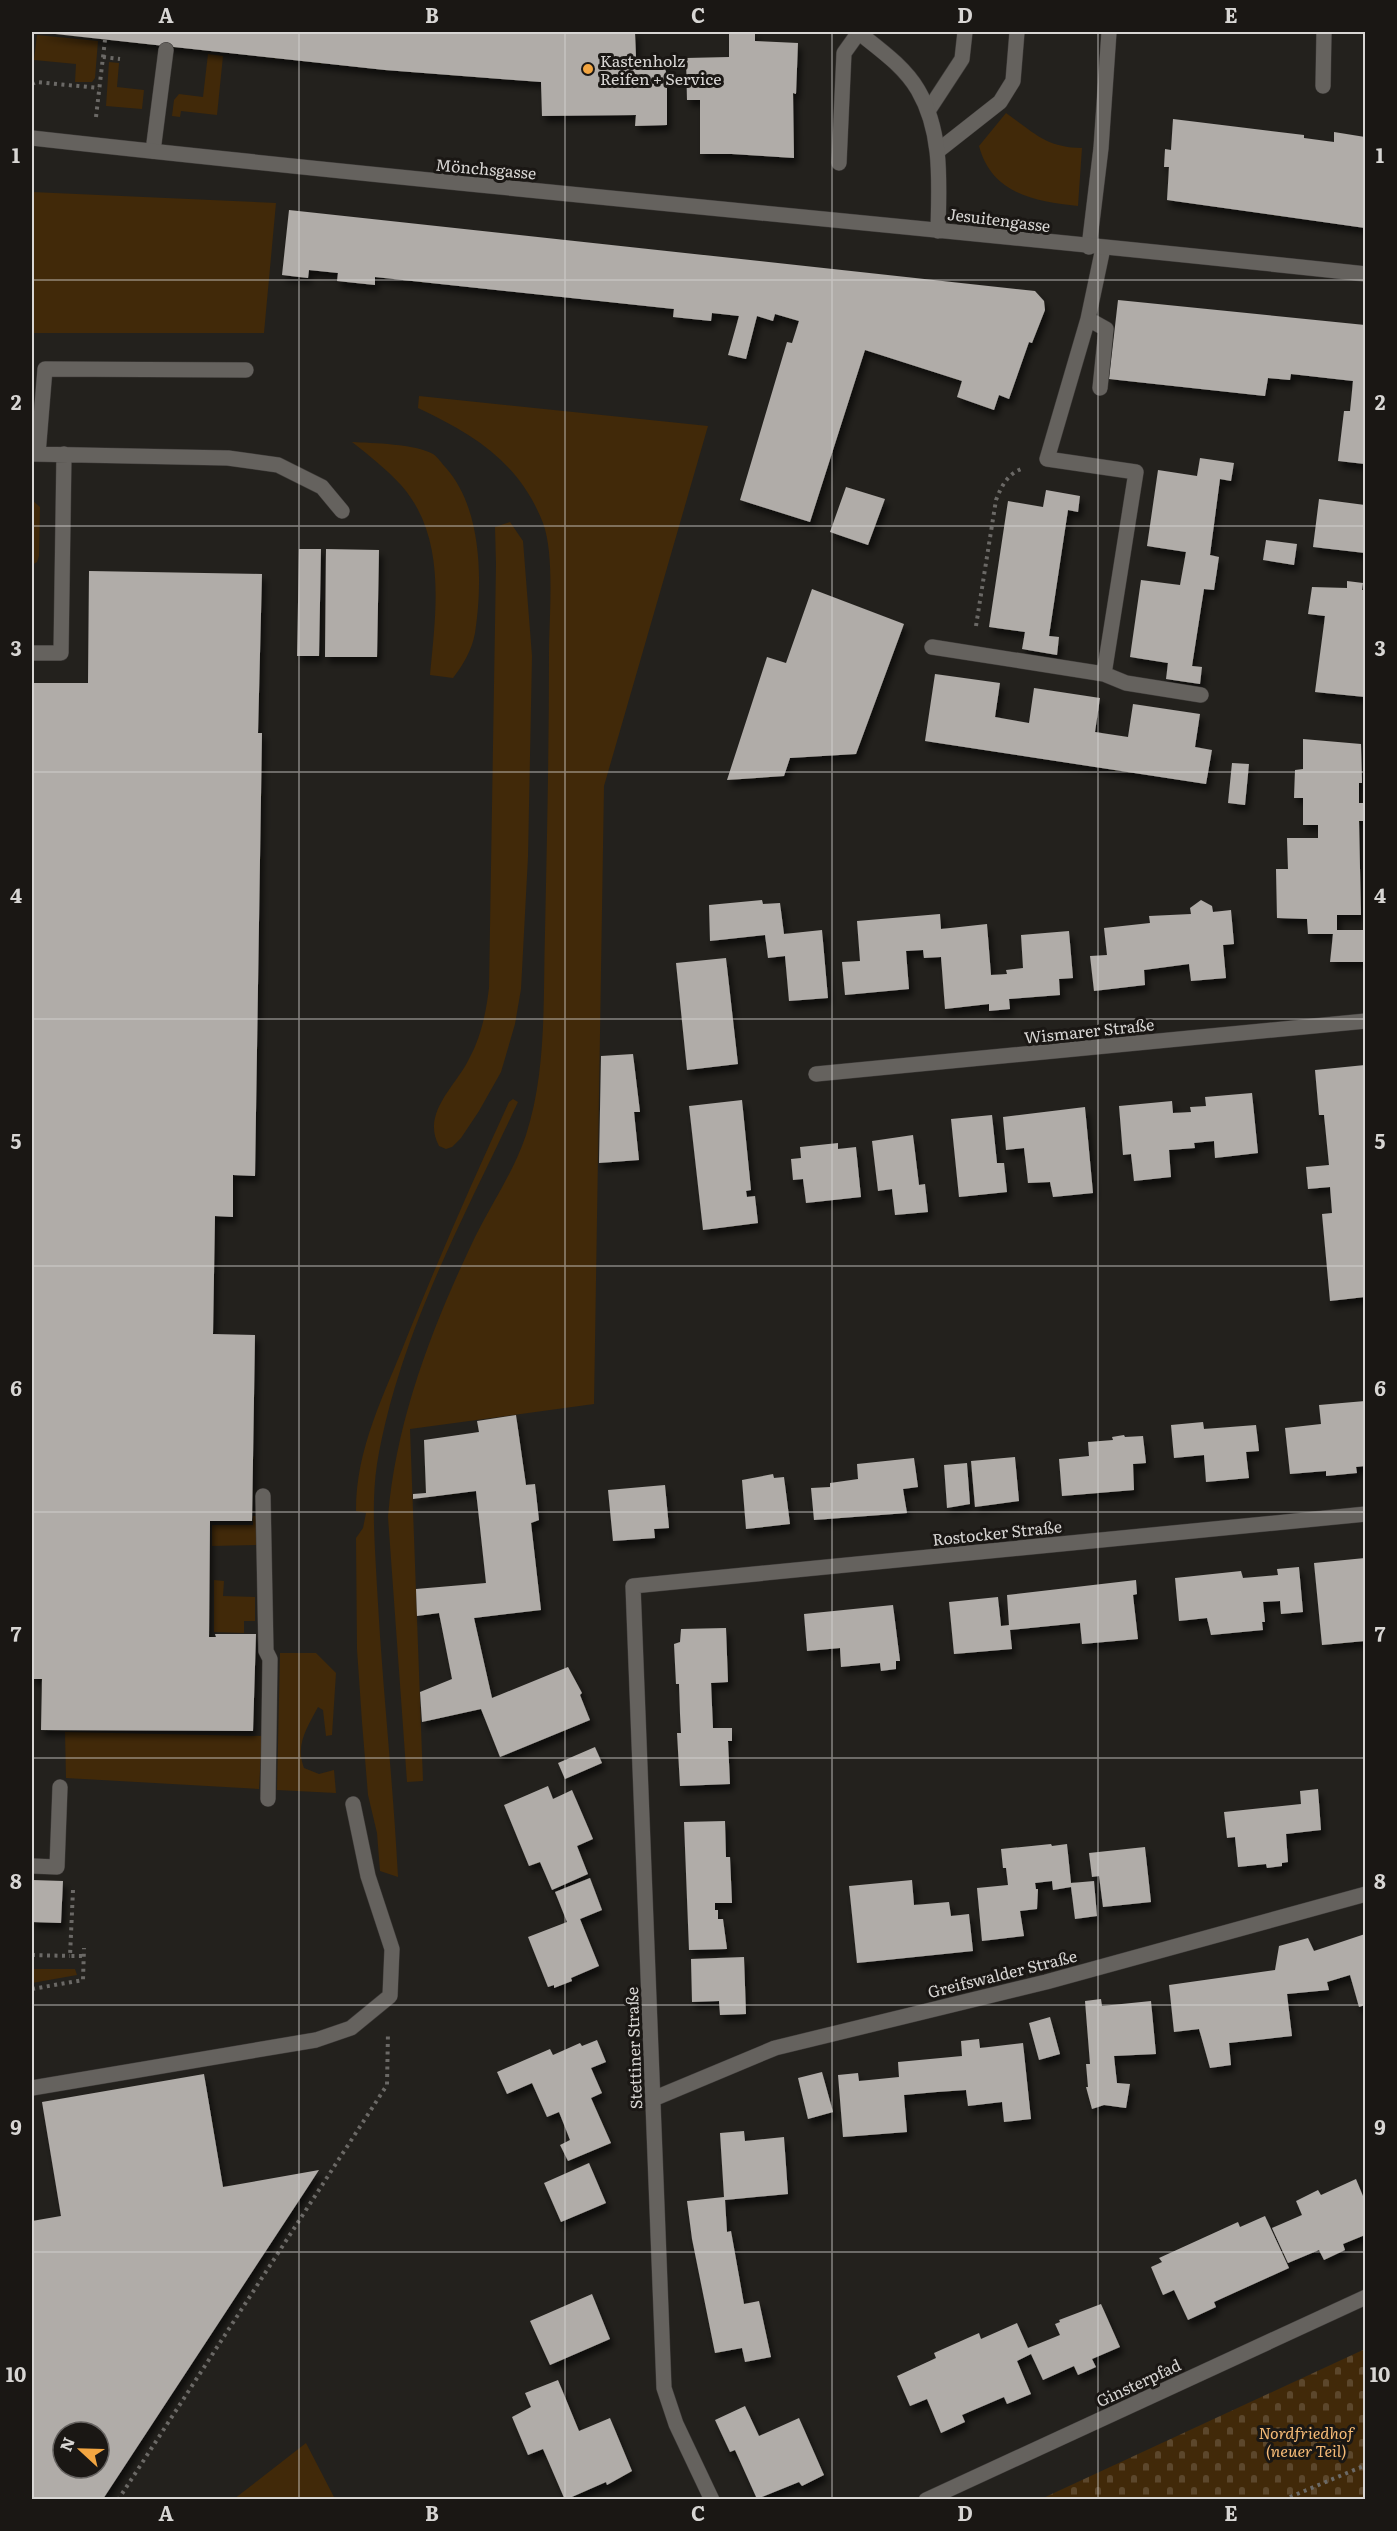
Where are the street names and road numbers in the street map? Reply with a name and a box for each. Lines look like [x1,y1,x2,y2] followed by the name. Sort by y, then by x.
[435,152,537,184] street label: Mönchsgasse
[946,201,1052,237] street label: Jesuitengasse
[1023,1011,1155,1049] street label: Wismarer Straße
[931,1513,1063,1551] street label: Rostocker Straße
[925,1943,1079,2003] street label: Greifswalder Straße
[619,1986,647,2110] street label: Stettiner Straße
[1092,2352,1185,2412] street label: Ginsterpfad

